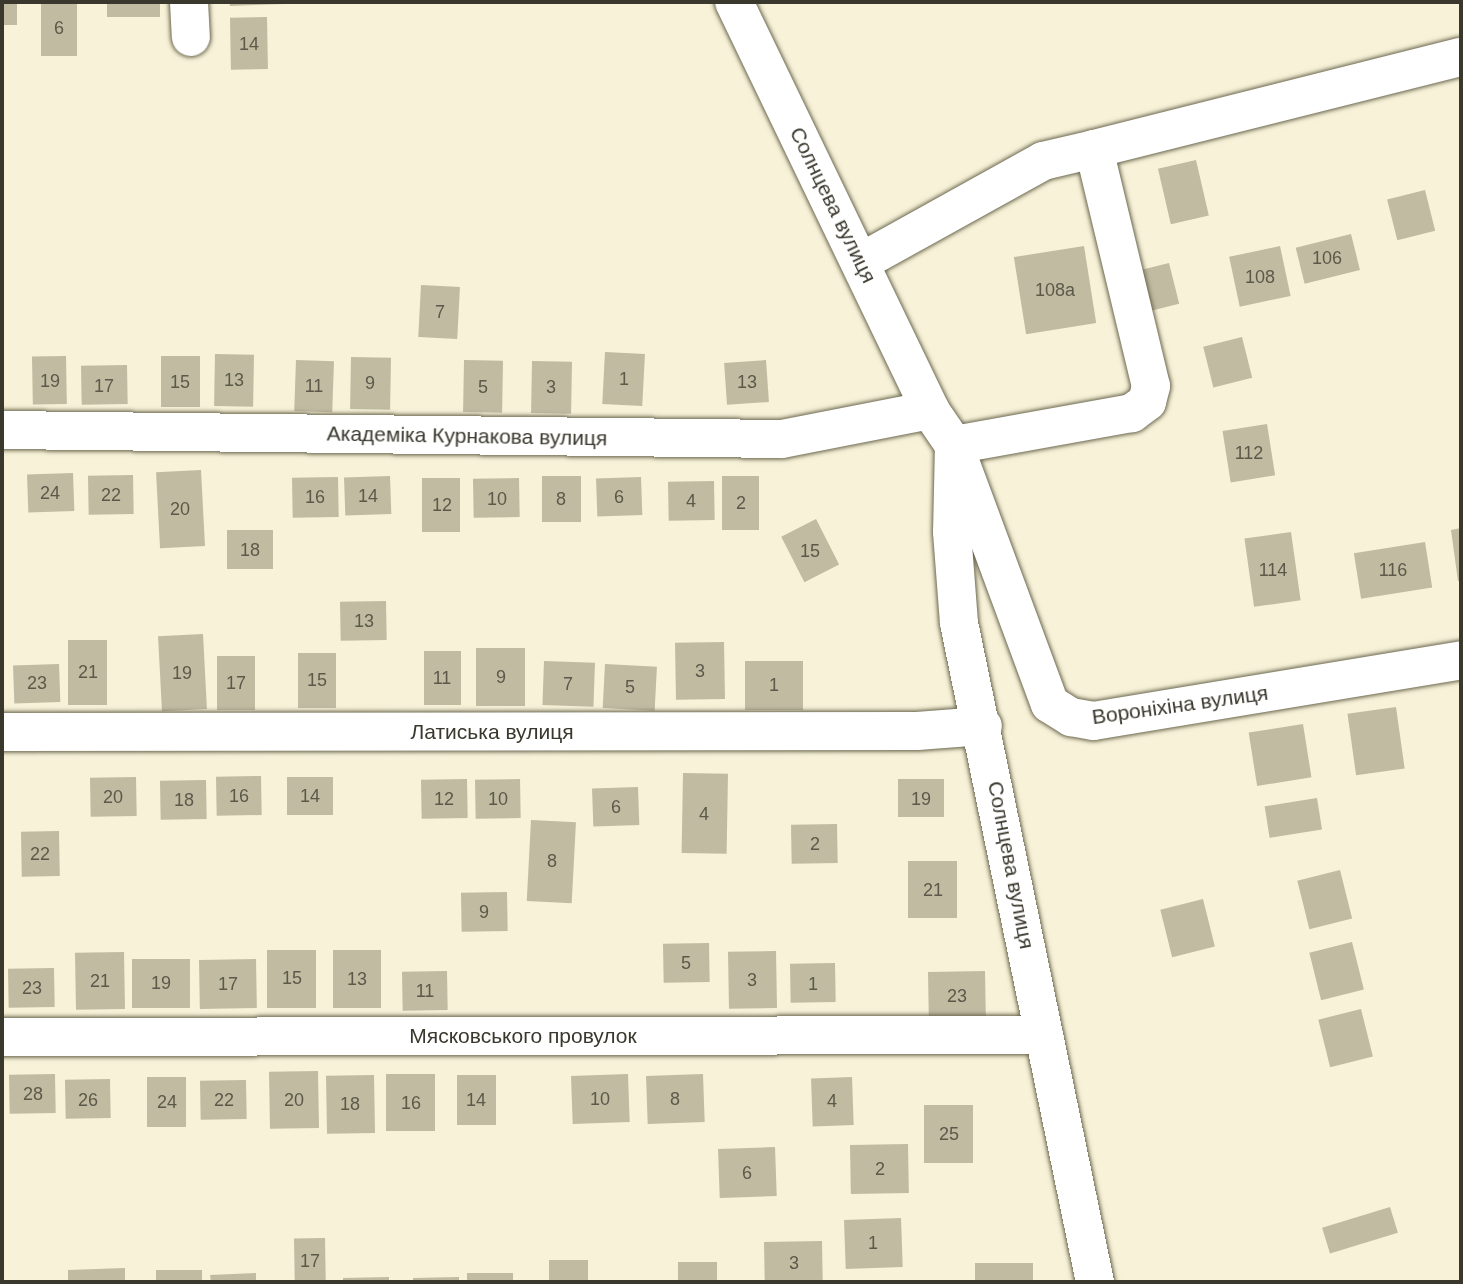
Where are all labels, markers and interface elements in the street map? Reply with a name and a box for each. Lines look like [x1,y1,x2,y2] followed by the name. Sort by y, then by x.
[54,17,64,39] house number: 6
[239,33,259,55] house number: 14
[784,123,882,287] street label: Солнцева вулиця
[1312,247,1342,269] house number: 106
[1245,266,1275,288] house number: 108
[1035,279,1075,301] house number: 108а
[435,301,445,323] house number: 7
[619,368,629,390] house number: 1
[224,369,244,391] house number: 13
[40,370,60,392] house number: 19
[170,371,190,393] house number: 15
[737,371,757,393] house number: 13
[365,372,375,394] house number: 9
[94,375,114,397] house number: 17
[305,375,323,397] house number: 11
[478,376,488,398] house number: 5
[546,376,556,398] house number: 3
[326,421,608,451] street label: Академіка Курнакова вулиця
[1235,442,1263,464] house number: 112
[40,482,60,504] house number: 24
[101,484,121,506] house number: 22
[358,485,378,507] house number: 14
[305,486,325,508] house number: 16
[614,486,624,508] house number: 6
[487,488,507,510] house number: 10
[556,488,566,510] house number: 8
[686,490,696,512] house number: 4
[736,492,746,514] house number: 2
[432,494,452,516] house number: 12
[170,498,190,520] house number: 20
[240,539,260,561] house number: 18
[800,540,820,562] house number: 15
[1259,559,1287,581] house number: 114
[1379,559,1407,581] house number: 116
[354,610,374,632] house number: 13
[695,660,705,682] house number: 3
[78,661,98,683] house number: 21
[172,662,192,684] house number: 19
[496,666,506,688] house number: 9
[433,667,451,689] house number: 11
[307,669,327,691] house number: 15
[27,672,47,694] house number: 23
[226,672,246,694] house number: 17
[563,673,573,695] house number: 7
[769,674,779,696] house number: 1
[625,676,635,698] house number: 5
[1090,680,1270,730] street label: Вороніхіна вулиця
[410,719,574,745] street label: Латиська вулиця
[982,779,1040,951] street label: Солнцева вулиця
[229,785,249,807] house number: 16
[300,785,320,807] house number: 14
[103,786,123,808] house number: 20
[434,788,454,810] house number: 12
[488,788,508,810] house number: 10
[911,788,931,810] house number: 19
[174,789,194,811] house number: 18
[611,796,621,818] house number: 6
[699,803,709,825] house number: 4
[810,833,820,855] house number: 2
[30,843,50,865] house number: 22
[547,850,557,872] house number: 8
[923,879,943,901] house number: 21
[479,901,489,923] house number: 9
[681,952,691,974] house number: 5
[282,967,302,989] house number: 15
[347,968,367,990] house number: 13
[747,969,757,991] house number: 3
[90,970,110,992] house number: 21
[151,972,171,994] house number: 19
[218,973,238,995] house number: 17
[808,973,818,995] house number: 1
[22,977,42,999] house number: 23
[416,980,434,1002] house number: 11
[947,985,967,1007] house number: 23
[409,1023,637,1049] street label: Мясковського провулок
[23,1083,43,1105] house number: 28
[590,1088,610,1110] house number: 10
[670,1088,680,1110] house number: 8
[78,1089,98,1111] house number: 26
[214,1089,234,1111] house number: 22
[284,1089,304,1111] house number: 20
[466,1089,486,1111] house number: 14
[827,1090,837,1112] house number: 4
[157,1091,177,1113] house number: 24
[401,1092,421,1114] house number: 16
[340,1093,360,1115] house number: 18
[939,1123,959,1145] house number: 25
[875,1158,885,1180] house number: 2
[742,1162,752,1184] house number: 6
[868,1232,878,1254] house number: 1
[300,1250,320,1272] house number: 17
[789,1252,799,1274] house number: 3

